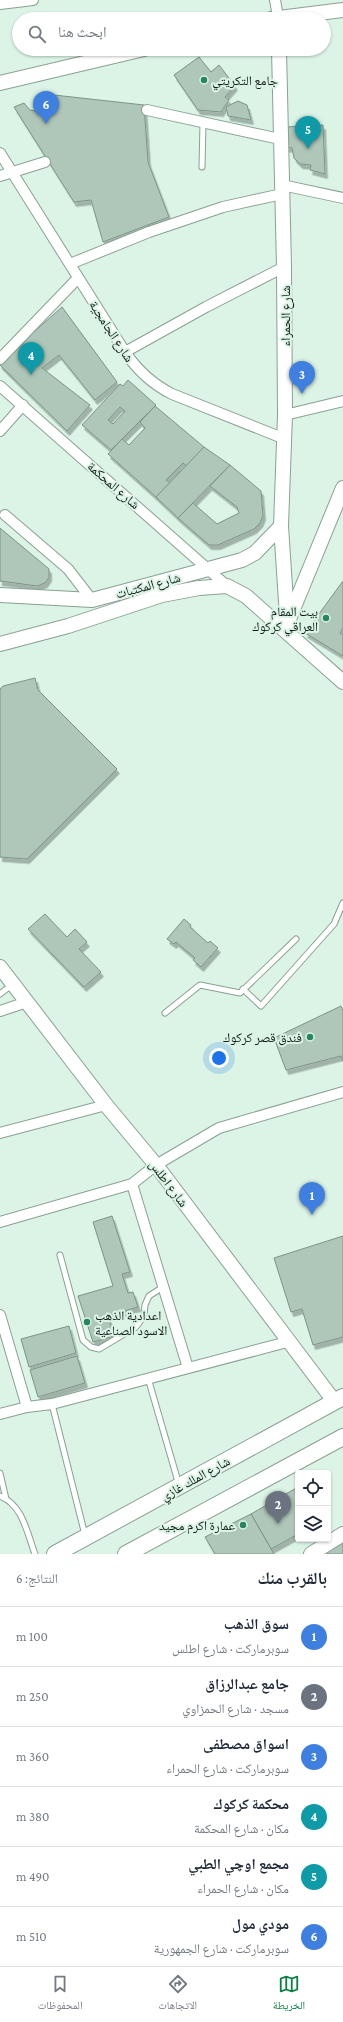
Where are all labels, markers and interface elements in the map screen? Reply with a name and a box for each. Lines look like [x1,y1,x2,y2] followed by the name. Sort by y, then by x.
[12,12,331,56] search box
[26,23,48,45] icon: search
[58,24,107,40] text: ابحث هنا
[212,73,278,91] place label: جامع التكريتي
[199,75,209,85] marker: جامع التكريتي
[33,91,59,124] pin: 6
[295,116,321,149] pin: 5
[278,285,295,347] street label: شارع الحمراء
[85,298,137,366] street label: شارع الجامجية
[18,342,44,375] pin: 4
[289,361,315,394] pin: 3
[83,459,143,514] street label: شارع المحكمة
[114,570,183,603] street label: شارع المكتبات
[252,604,318,637] place label: بيت المقام العراقي كركوك
[321,613,331,623] marker: بيت المقام العراقي كركوك
[223,1030,302,1046] place label: فندق قصر كركوك
[305,1032,315,1042] marker: فندق قصر كركوك
[209,1048,229,1068] your location
[144,1157,191,1211] street label: شارع اطلس
[299,1182,325,1215] pin: 1
[95,1308,167,1339] place label: اعدادية الذهب الاسود الصناعية
[82,1317,92,1327] marker: اعدادية الذهب الاسود الصناعية
[158,1453,234,1506] street label: شارع الملك غازي
[295,1470,331,1542] map controls
[295,1470,331,1506] button: locate
[265,1491,291,1524] pin: 2
[295,1506,331,1542] button: layers
[159,1518,235,1534] place label: عمارة اكرم مجيد
[238,1520,248,1530] marker: عمارة اكرم مجيد
[257,1569,327,1588] text: بالقرب منك
[16,1571,58,1586] text: النتائج: 6
[224,1616,289,1632] text: سوق الذهب
[16,1629,48,1644] text: 100 m
[312,1629,316,1644] text: 1
[172,1641,289,1656] text: سوبرماركت · شارع اطلس
[205,1676,289,1692] text: جامع عبدالرزاق
[16,1689,49,1704] text: 250 m
[311,1689,317,1704] text: 2
[182,1701,289,1716] text: مسجد · شارع الحمزاوي
[203,1736,289,1752] text: اسواق مصطفى
[16,1749,49,1764] text: 360 m
[311,1749,317,1764] text: 3
[166,1761,289,1776] text: سوبرماركت · شارع الحمراء
[213,1796,289,1812] text: محكمة كركوك
[16,1809,49,1824] text: 380 m
[311,1809,318,1824] text: 4
[194,1821,289,1836] text: مكان · شارع المحكمة
[188,1856,289,1872] text: مجمع اوچي الطبي
[16,1869,49,1884] text: 490 m
[311,1869,317,1884] text: 5
[197,1881,289,1896] text: مكان · شارع الحمراء
[232,1916,289,1932] text: مودي مول
[16,1929,47,1944] text: 510 m
[310,1929,318,1944] text: 6
[154,1941,289,1956] text: سوبرماركت · شارع الجمهورية
[38,1973,83,2016] tab: المحفوظات
[158,1973,197,2016] tab: الاتجاهات
[273,1973,305,2016] tab: الخريطة

